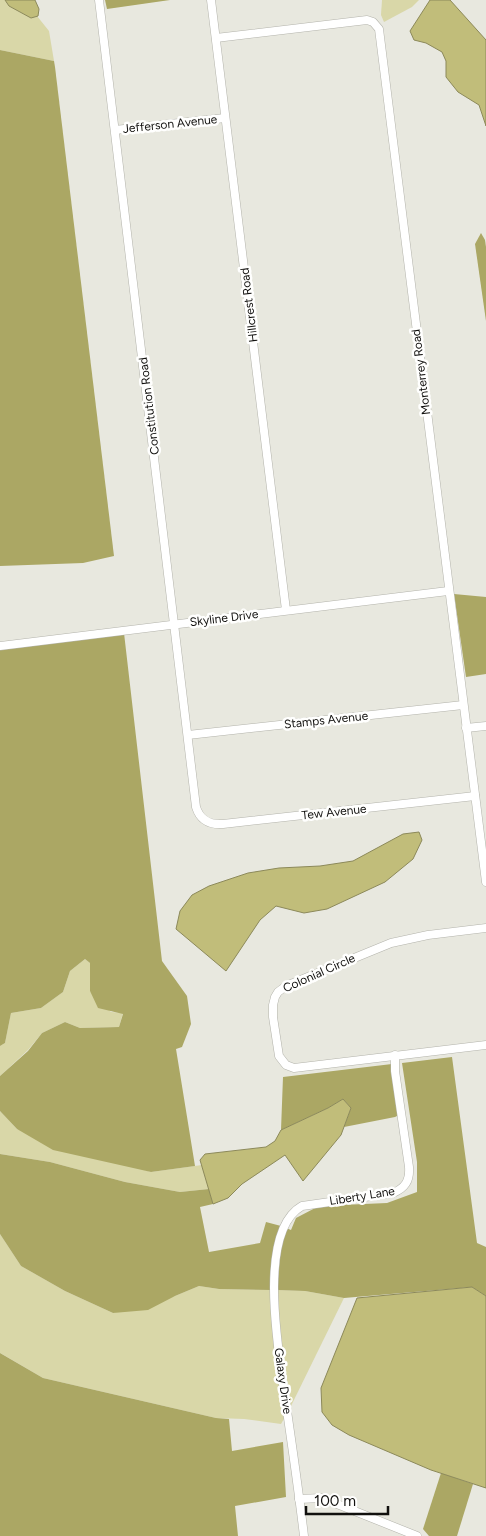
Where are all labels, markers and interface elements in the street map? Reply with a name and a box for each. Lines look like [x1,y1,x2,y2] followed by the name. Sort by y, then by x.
[122,112,218,136] street label: Jefferson Avenue
[237,267,261,343] street label: Hillcrest Road
[409,328,433,416] street label: Monterrey Road
[136,356,162,456] street label: Constitution Road
[189,607,259,629] street label: Skyline Drive
[283,709,369,731] street label: Stamps Avenue
[301,802,368,822] street label: Tew Avenue
[281,951,358,995] street label: Colonial Circle
[328,1184,396,1208] street label: Liberty Lane
[271,1347,295,1415] street label: Galaxy Drive
[306,1484,388,1516] scale bar
[314,1492,356,1510] text: 100 m

